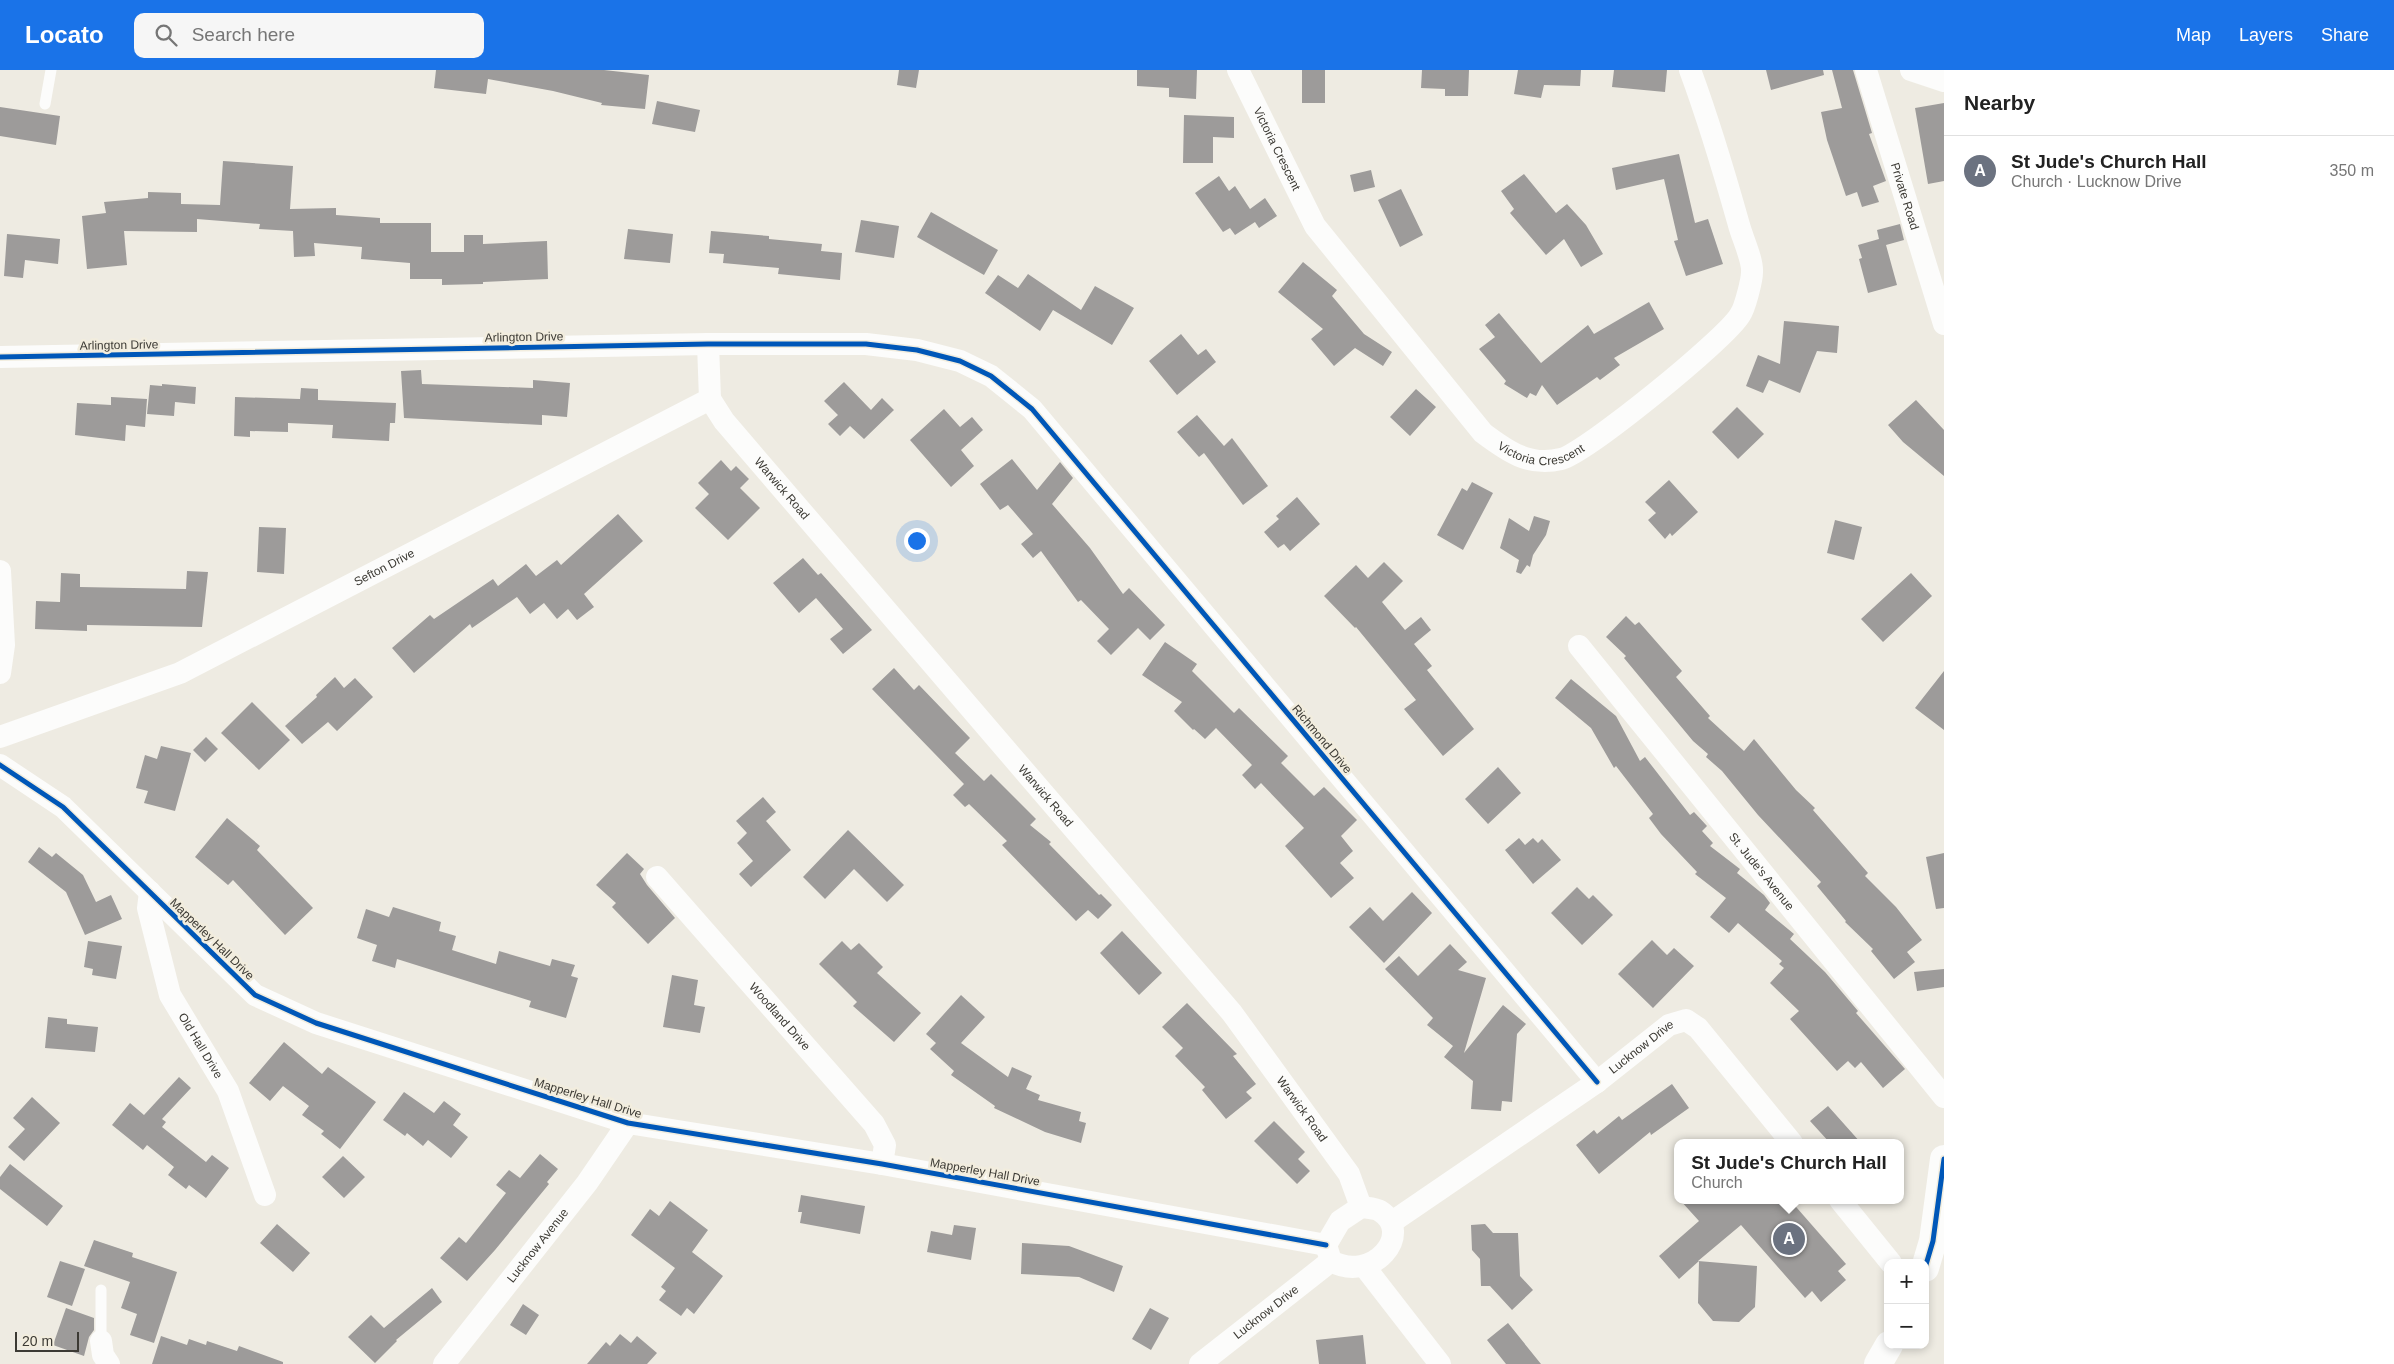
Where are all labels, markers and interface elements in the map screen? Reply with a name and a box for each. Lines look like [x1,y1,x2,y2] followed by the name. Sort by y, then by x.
[134,13,484,58] search box
[25,21,104,48] text: Locato
[152,21,180,49] icon: search
[192,24,295,45] text: Search here
[2176,25,2211,45] text: Map
[2239,25,2293,45] text: Layers
[2321,25,2369,45] text: Share
[1964,91,2035,114] text: Nearby
[1250,105,1304,194] street label: Victoria Crescent
[2011,151,2207,172] text: St Jude's Church Hall
[1888,161,1922,231] street label: Private Road
[1974,162,1986,179] text: A
[2330,162,2374,179] text: 350 m
[2011,173,2182,190] text: Church · Lucknow Drive
[485,329,564,345] street label: Arlington Drive
[80,337,159,353] street label: Arlington Drive
[1496,434,1588,450] street label: Victoria Crescent
[1495,439,1587,468] text: Victoria Crescent
[752,455,812,522] street label: Warwick Road
[904,528,930,554] your location
[352,546,417,589] street label: Sefton Drive
[1289,702,1355,776] street label: Richmond Drive
[1015,762,1076,830] street label: Warwick Road
[1726,830,1797,913] street label: St. Jude's Avenue
[167,895,257,983] street label: Mapperley Hall Drive
[746,980,813,1054] street label: Woodland Drive
[175,1010,226,1081] street label: Old Hall Drive
[1606,1017,1675,1077] street label: Lucknow Drive
[1274,1074,1330,1144] street label: Warwick Road
[533,1075,644,1121] street label: Mapperley Hall Drive
[1674,1139,1904,1204] popup
[1691,1152,1887,1173] text: St Jude's Church Hall
[929,1155,1041,1189] street label: Mapperley Hall Drive
[1691,1174,1743,1191] text: Church
[504,1205,571,1285] street label: Lucknow Avenue
[1773,1220,1805,1258] pin: A
[1884,1259,1929,1349] map controls
[1884,1259,1929,1304] button: +
[1231,1282,1302,1342] street label: Lucknow Drive
[1884,1304,1929,1349] button: −
[15,1329,79,1352] scale bar
[22,1333,53,1349] text: 20 m

